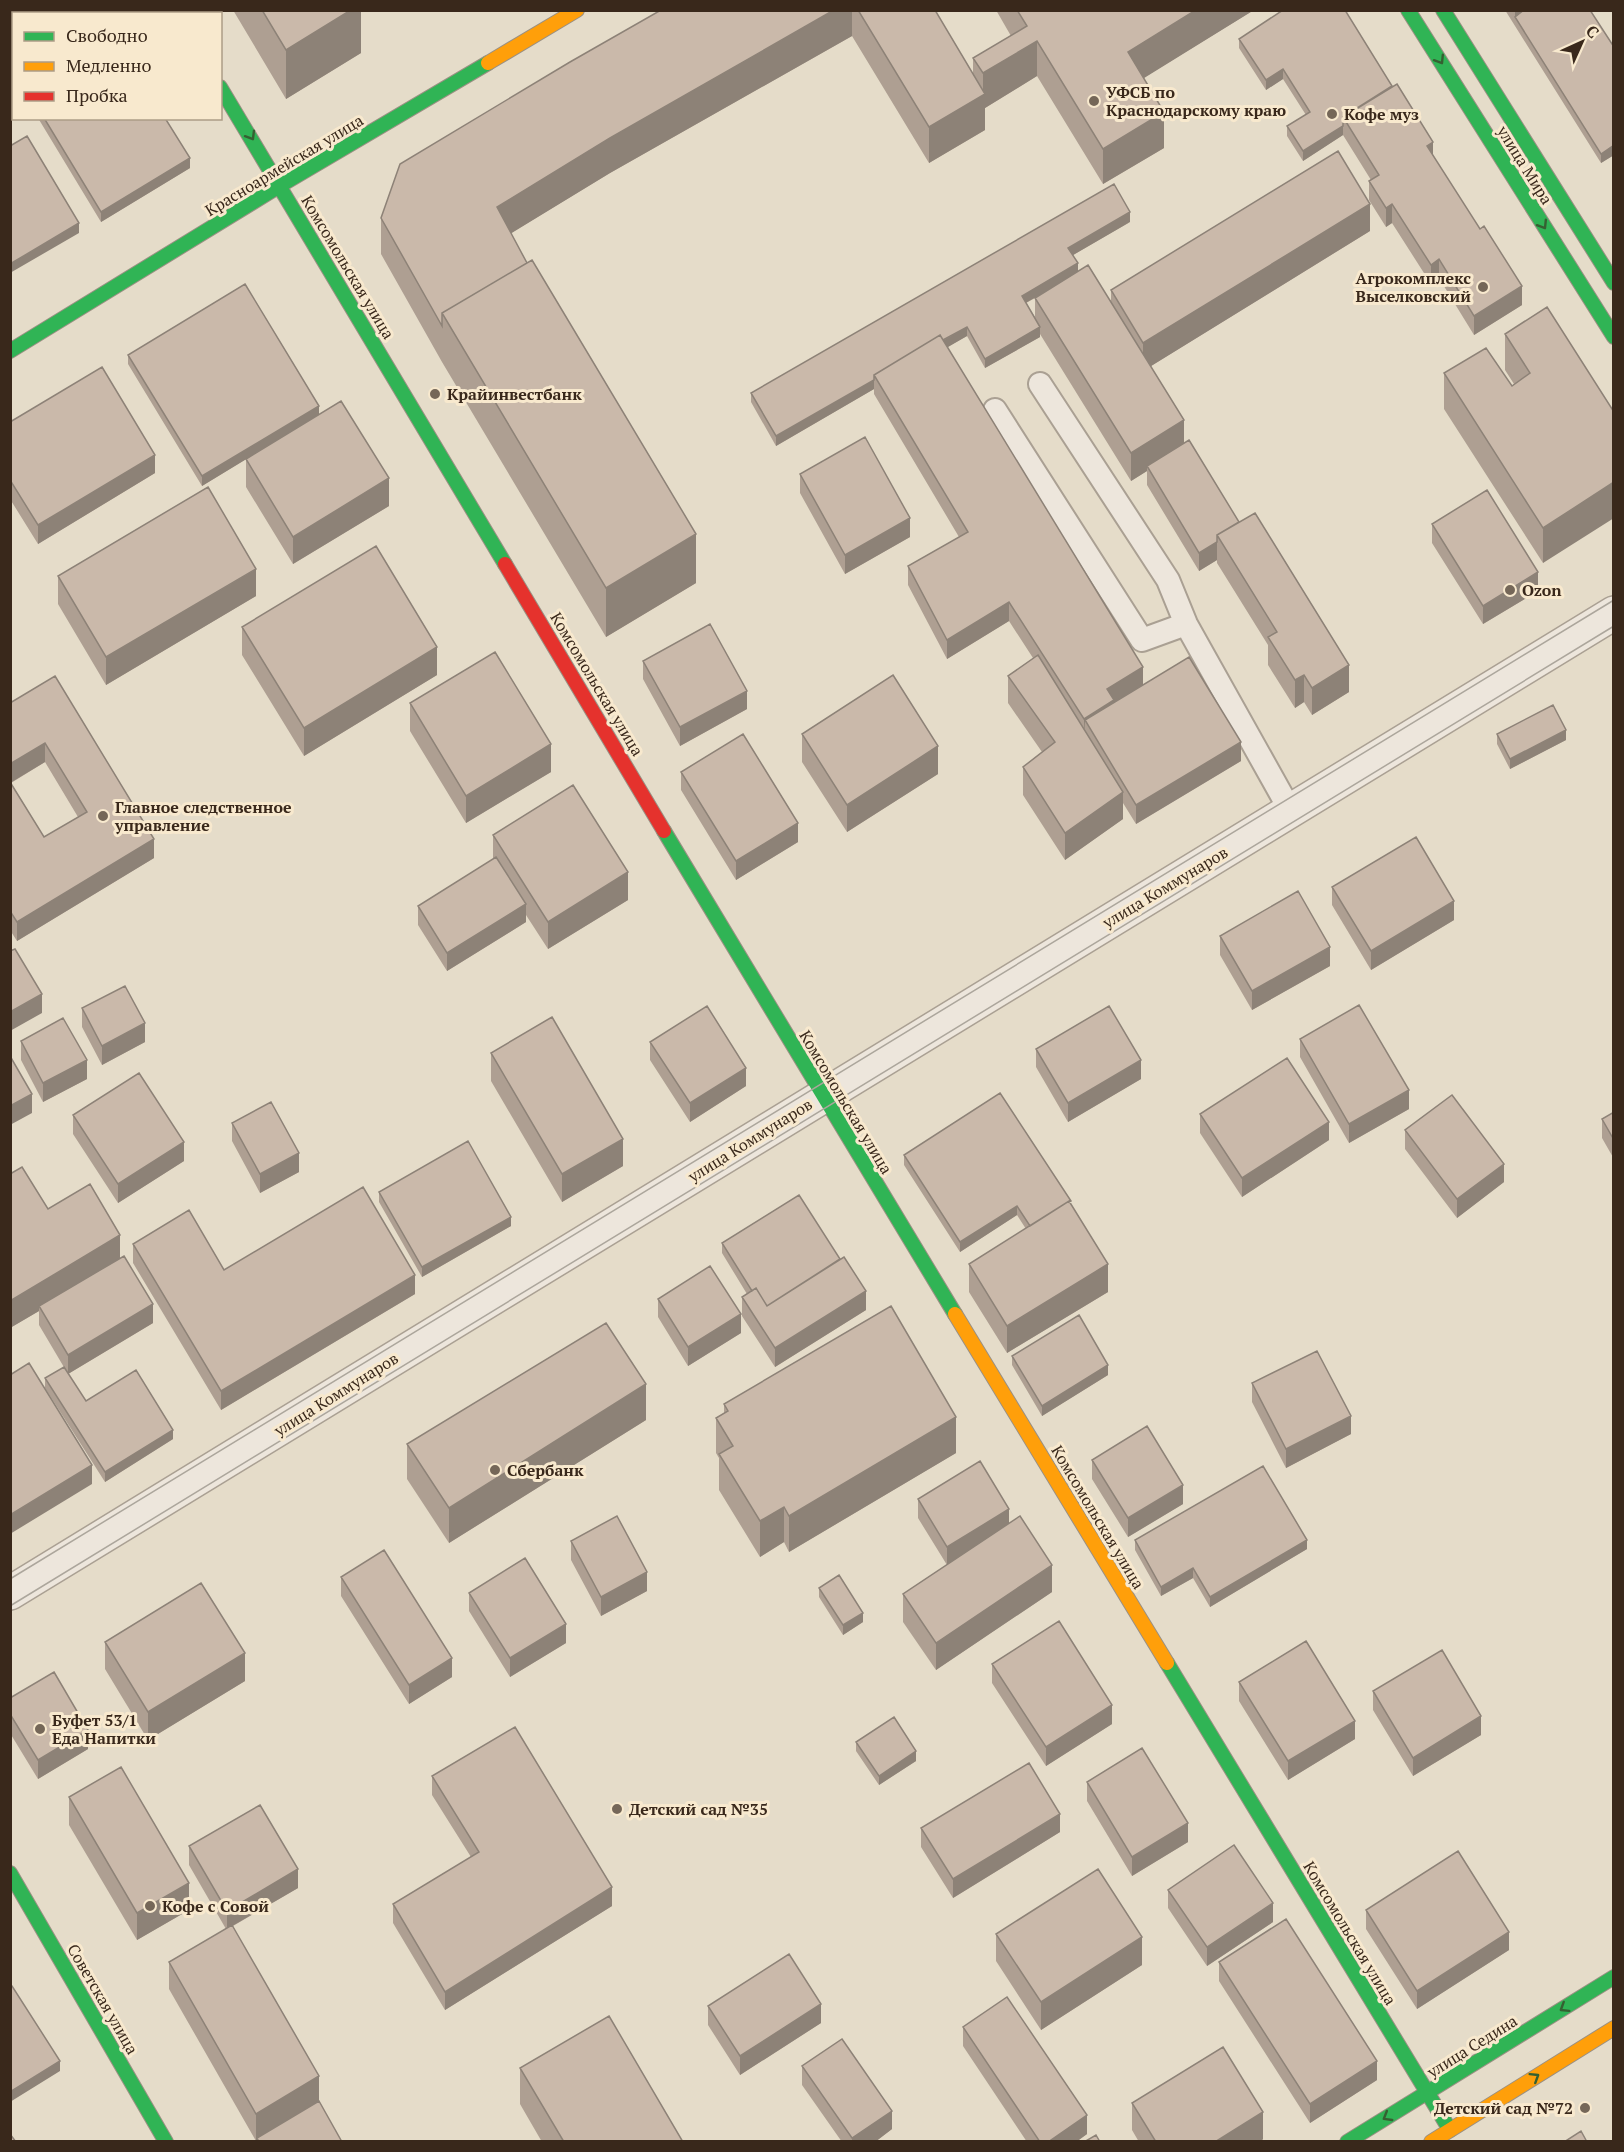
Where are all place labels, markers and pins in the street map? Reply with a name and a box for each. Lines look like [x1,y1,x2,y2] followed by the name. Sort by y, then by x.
[1106,81,1286,121] place label: УФСБ по Краснодарскому краю
[1087,94,1101,108] marker: УФСБ по Краснодарскому краю
[1344,103,1419,125] place label: Кофе муз
[1325,107,1339,121] marker: Кофе муз
[1355,267,1471,307] place label: Агрокомплекс Выселковский
[1476,280,1490,294] marker: Агрокомплекс Выселковский
[447,383,582,405] place label: Крайинвестбанк
[428,387,442,401] marker: Крайинвестбанк
[1522,579,1562,601] place label: Ozon
[1503,583,1517,597] marker: Ozon
[114,796,292,836] place label: Главное следственное управление
[96,809,110,823] marker: Главное следственное управление
[507,1459,584,1481] place label: Сбербанк
[488,1463,502,1477] marker: Сбербанк
[52,1709,156,1749] place label: Буфет 53/1 Еда Напитки
[33,1722,47,1736] marker: Буфет 53/1 Еда Напитки
[629,1798,768,1820] place label: Детский сад №35
[610,1802,624,1816] marker: Детский сад №35
[162,1895,269,1917] place label: Кофе с Совой
[143,1899,157,1913] marker: Кофе с Совой
[1434,2097,1573,2119] place label: Детский сад №72
[1578,2101,1592,2115] marker: Детский сад №72

